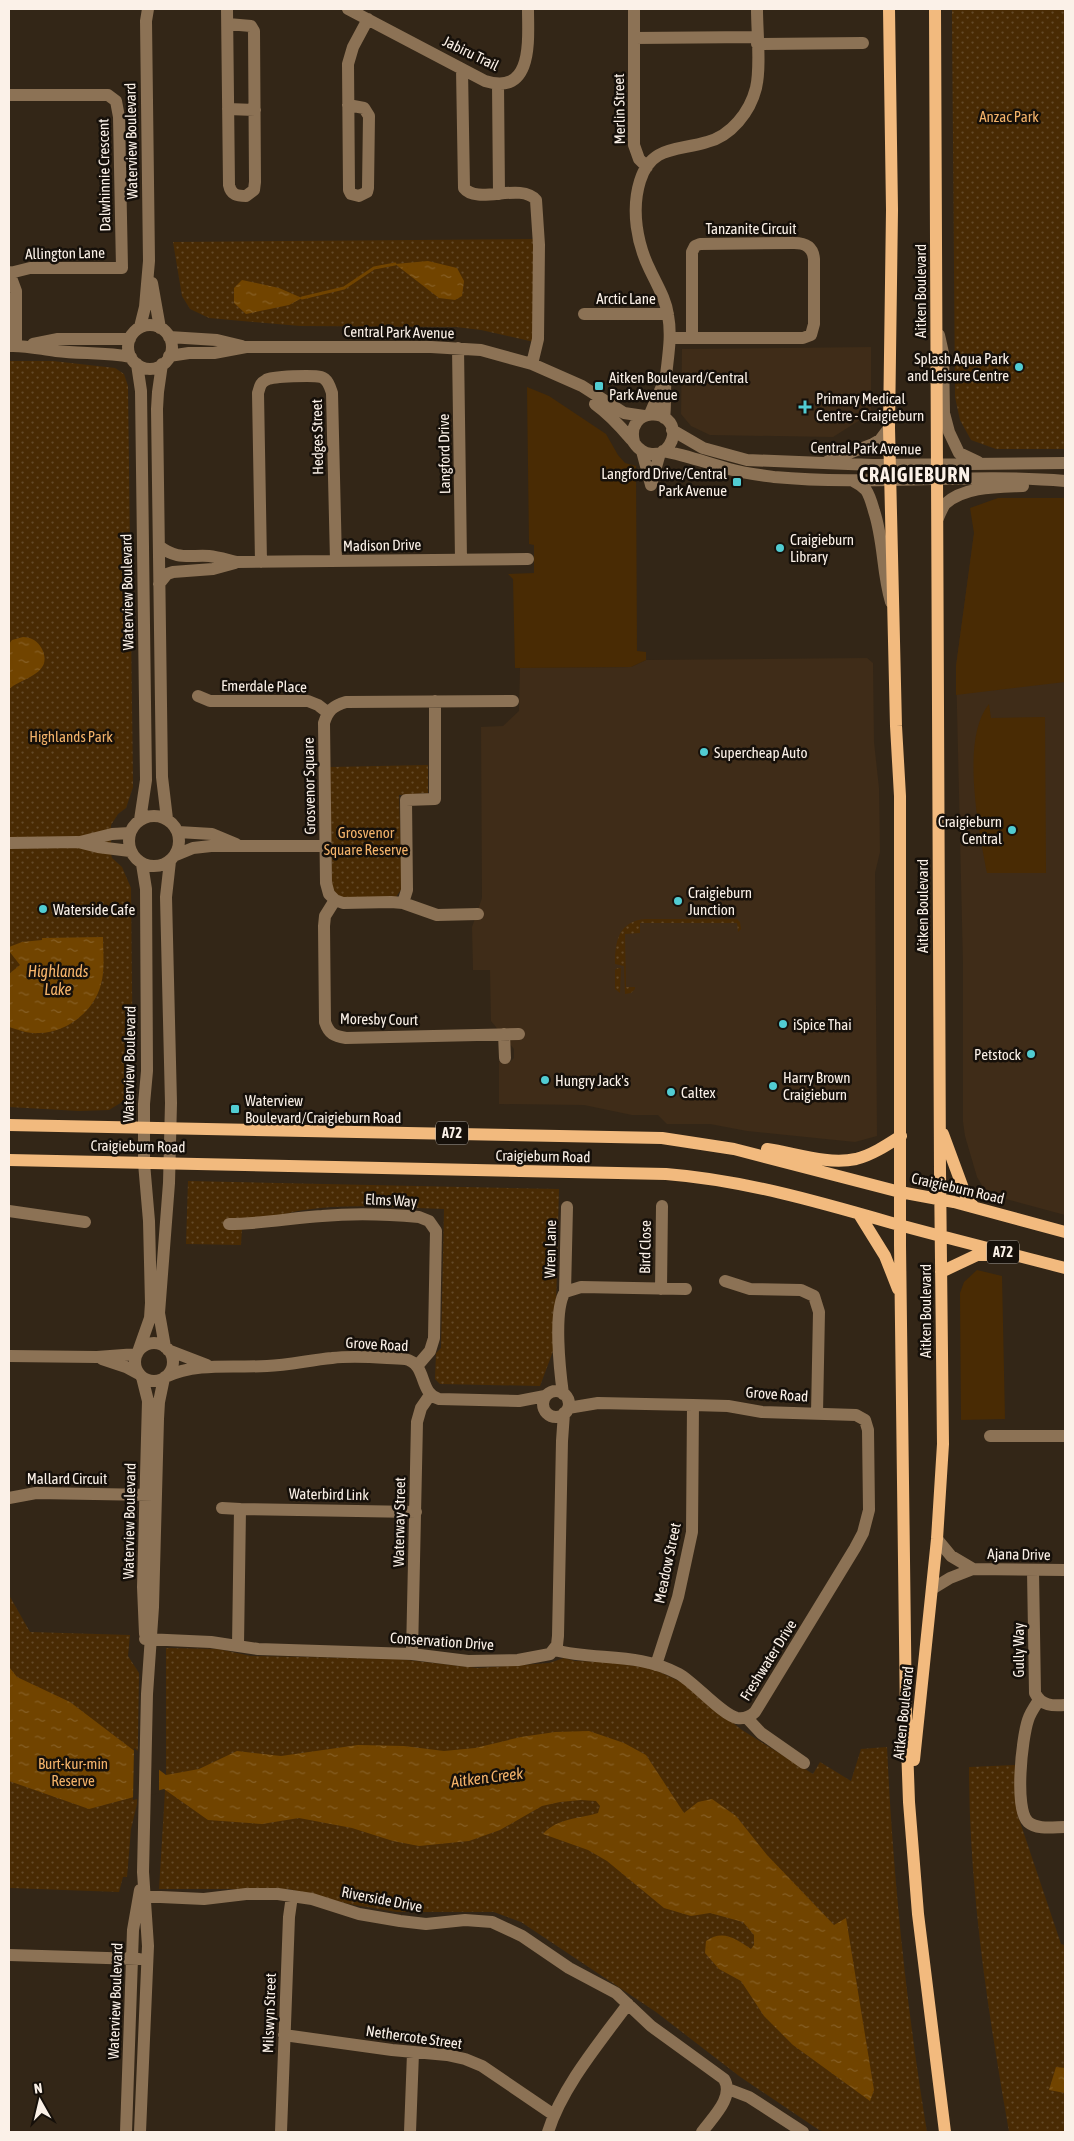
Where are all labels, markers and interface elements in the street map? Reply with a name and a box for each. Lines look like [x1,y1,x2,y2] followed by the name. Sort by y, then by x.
[440,32,502,74] street label: Jabiru Trail
[610,73,628,145] street label: Merlin Street
[121,83,141,199] street label: Waterview Boulevard
[979,108,1039,125] park label: Anzac Park
[95,118,113,232] street label: Dalwhinnie Crescent
[705,220,797,237] street label: Tanzanite Circuit
[25,244,105,262] street label: Allington Lane
[912,244,929,338] street label: Aitken Boulevard
[596,290,656,307] street label: Arctic Lane
[343,323,455,341] street label: Central Park Avenue
[907,350,1009,384] place label: Splash Aqua Park and Leisure Centre
[1013,361,1025,373] marker: Splash Aqua Park and Leisure Centre
[609,369,748,403] place label: Aitken Boulevard/Central Park Avenue
[593,380,605,392] marker: Aitken Boulevard/Central Park Avenue
[816,390,924,424] place label: Primary Medical Centre - Craigieburn
[308,399,326,475] street label: Hedges Street
[798,400,812,414] marker: Primary Medical Centre - Craigieburn
[435,413,453,494] street label: Langford Drive
[810,439,922,457] street label: Central Park Avenue
[859,463,971,486] district label: CRAIGIEBURN
[601,465,727,499] place label: Langford Drive/Central Park Avenue
[731,476,743,488] marker: Langford Drive/Central Park Avenue
[790,531,854,565] place label: Craigieburn Library
[117,534,137,650] street label: Waterview Boulevard
[343,536,422,554] street label: Madison Drive
[774,542,786,554] marker: Craigieburn Library
[221,677,307,695] street label: Emerdale Place
[29,728,113,745] park label: Highlands Park
[300,737,318,835] street label: Grosvenor Square
[714,744,807,761] place label: Supercheap Auto
[698,746,710,758] marker: Supercheap Auto
[938,813,1002,847] place label: Craigieburn Central
[324,824,408,858] park label: Grosvenor Square Reserve
[1006,824,1018,836] marker: Craigieburn Central
[914,859,931,953] street label: Aitken Boulevard
[688,884,752,918] place label: Craigieburn Junction
[672,895,684,907] marker: Craigieburn Junction
[53,901,135,918] place label: Waterside Cafe
[37,903,49,915] marker: Waterside Cafe
[28,962,89,998] water label: Highlands Lake
[119,1006,139,1122] street label: Waterview Boulevard
[340,1010,418,1028] street label: Moresby Court
[793,1016,852,1033] place label: iSpice Thai
[777,1018,789,1030] marker: iSpice Thai
[974,1046,1021,1063] place label: Petstock
[1025,1048,1037,1060] marker: Petstock
[783,1069,850,1103] place label: Harry Brown Craigieburn
[555,1072,629,1089] place label: Hungry Jack's
[539,1074,551,1086] marker: Hungry Jack's
[767,1080,779,1092] marker: Harry Brown Craigieburn
[681,1084,716,1101] place label: Caltex
[665,1086,677,1098] marker: Caltex
[245,1092,401,1126] place label: Waterview Boulevard/Craigieburn Road
[229,1103,241,1115] marker: Waterview Boulevard/Craigieburn Road
[436,1122,468,1144] road number: A72
[90,1137,186,1155] street label: Craigieburn Road
[495,1147,591,1165] street label: Craigieburn Road
[910,1169,1006,1207] street label: Craigieburn Road
[365,1190,417,1210] street label: Elms Way
[541,1220,559,1278] street label: Wren Lane
[636,1220,654,1274] street label: Bird Close
[987,1240,1019,1264] road number: A72
[917,1264,934,1358] street label: Aitken Boulevard
[345,1334,409,1354] street label: Grove Road
[745,1383,809,1405] street label: Grove Road
[119,1463,139,1579] street label: Waterview Boulevard
[27,1470,107,1487] street label: Mallard Circuit
[390,1477,408,1567] street label: Waterway Street
[289,1485,370,1503] street label: Waterbird Link
[650,1521,684,1605] street label: Meadow Street
[987,1545,1051,1563] street label: Ajana Drive
[736,1616,800,1703] street label: Freshwater Drive
[1010,1623,1027,1677] street label: Gully Way
[390,1629,495,1653] street label: Conservation Drive
[890,1665,916,1761] street label: Aitken Boulevard
[38,1755,108,1789] park label: Burt-kur-min Reserve
[449,1764,525,1790] water label: Aitken Creek
[340,1883,424,1915] street label: Riverside Drive
[104,1942,126,2060] street label: Waterview Boulevard
[259,1973,279,2053] street label: Milswyn Street
[365,2022,463,2052] street label: Nethercote Street
[15,2076,65,2126] north arrow
[33,2080,43,2097] text: N

